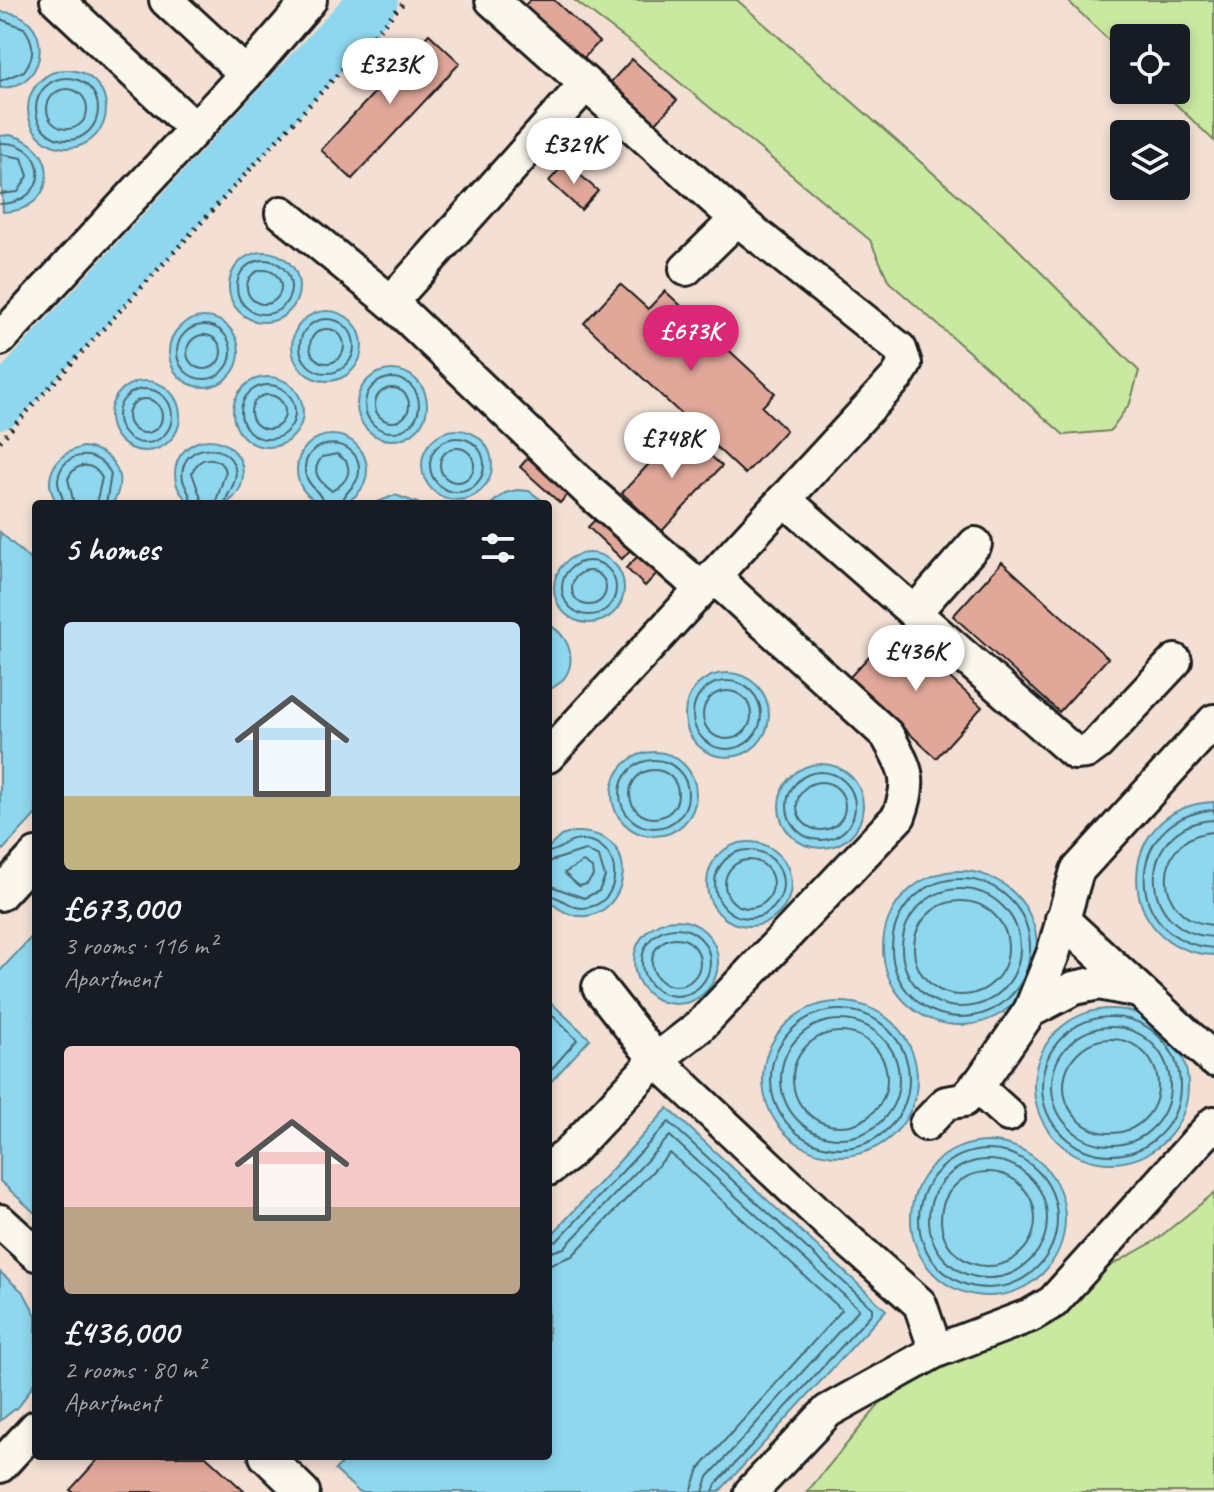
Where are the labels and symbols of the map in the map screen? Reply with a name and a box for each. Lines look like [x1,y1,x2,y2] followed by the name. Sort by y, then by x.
[334,38,446,106] pin: £323K
[518,118,630,186] pin: £329K
[635,305,747,373] pin: £673K
[616,412,728,480] pin: £748K
[860,625,972,693] pin: £436K

